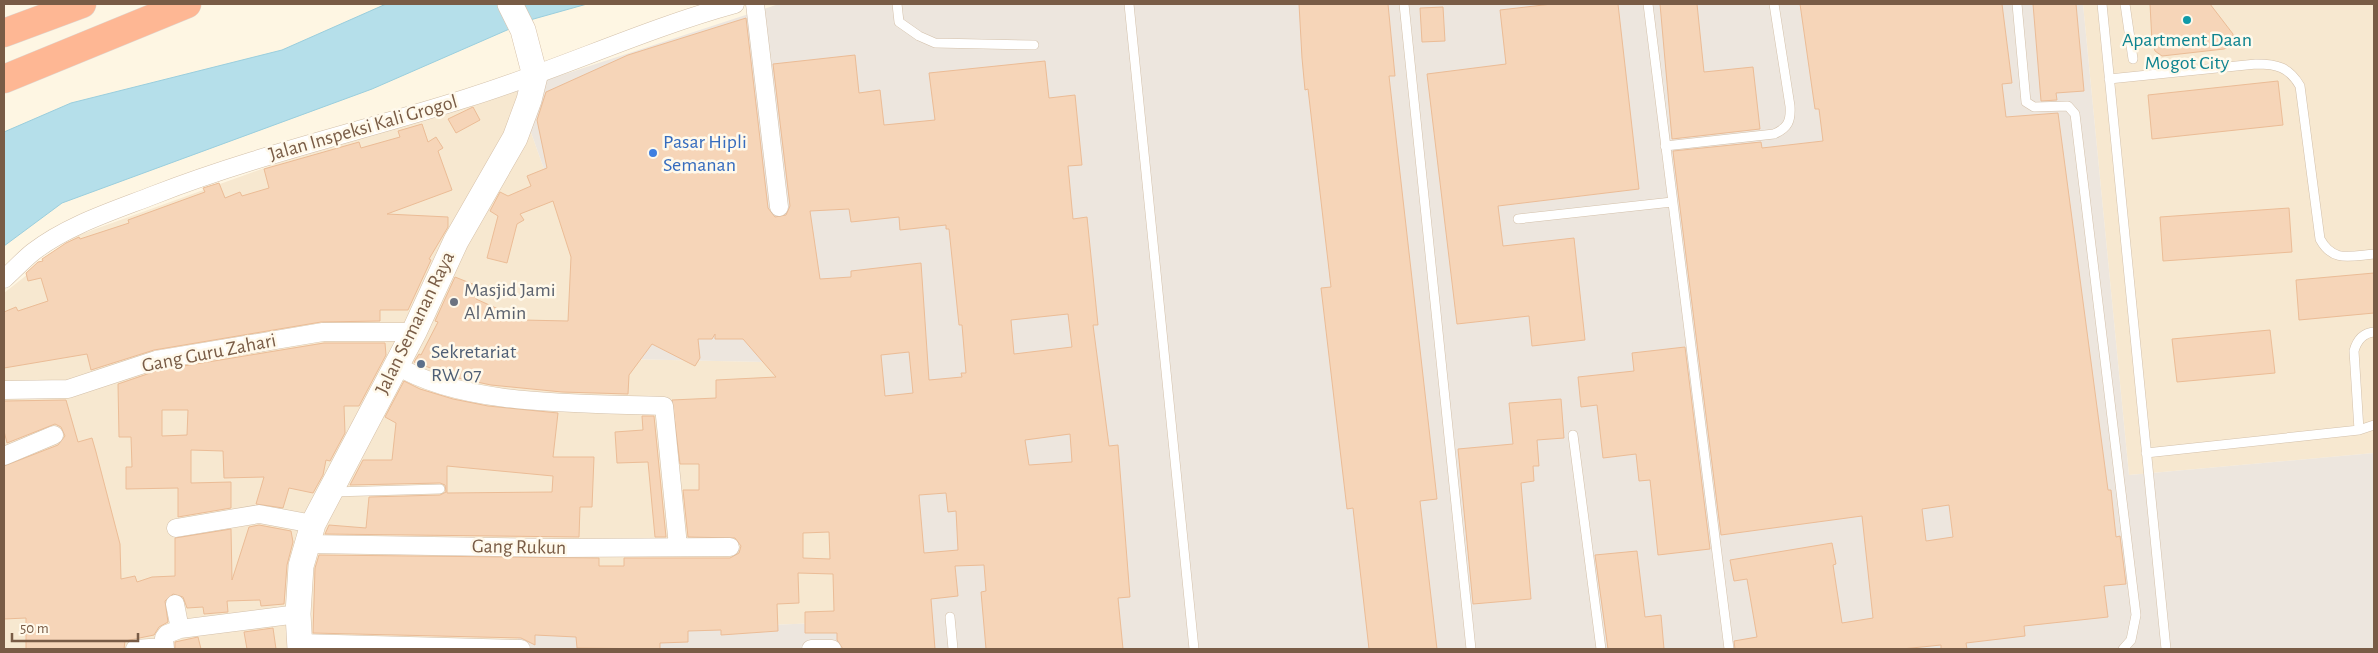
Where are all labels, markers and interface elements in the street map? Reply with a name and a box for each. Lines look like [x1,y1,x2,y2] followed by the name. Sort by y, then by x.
[2181,14,2193,26] marker: Apartment Daan Mogot City
[2122,30,2252,73] place label: Apartment Daan Mogot City
[267,92,459,164] street label: Jalan Inspeksi Kali Grogol
[663,132,747,175] place label: Pasar Hipli Semanan
[647,147,659,159] marker: Pasar Hipli Semanan
[372,248,458,398] street label: Jalan Semanan Raya
[464,280,556,323] place label: Masjid Jami Al Amin
[448,296,460,308] marker: Masjid Jami Al Amin
[140,330,278,376] street label: Gang Guru Zahari
[431,342,517,385] place label: Sekretariat RW 07
[415,358,427,370] marker: Sekretariat RW 07
[472,536,566,558] street label: Gang Rukun
[12,610,139,642] scale bar
[20,621,49,636] text: 50 m

